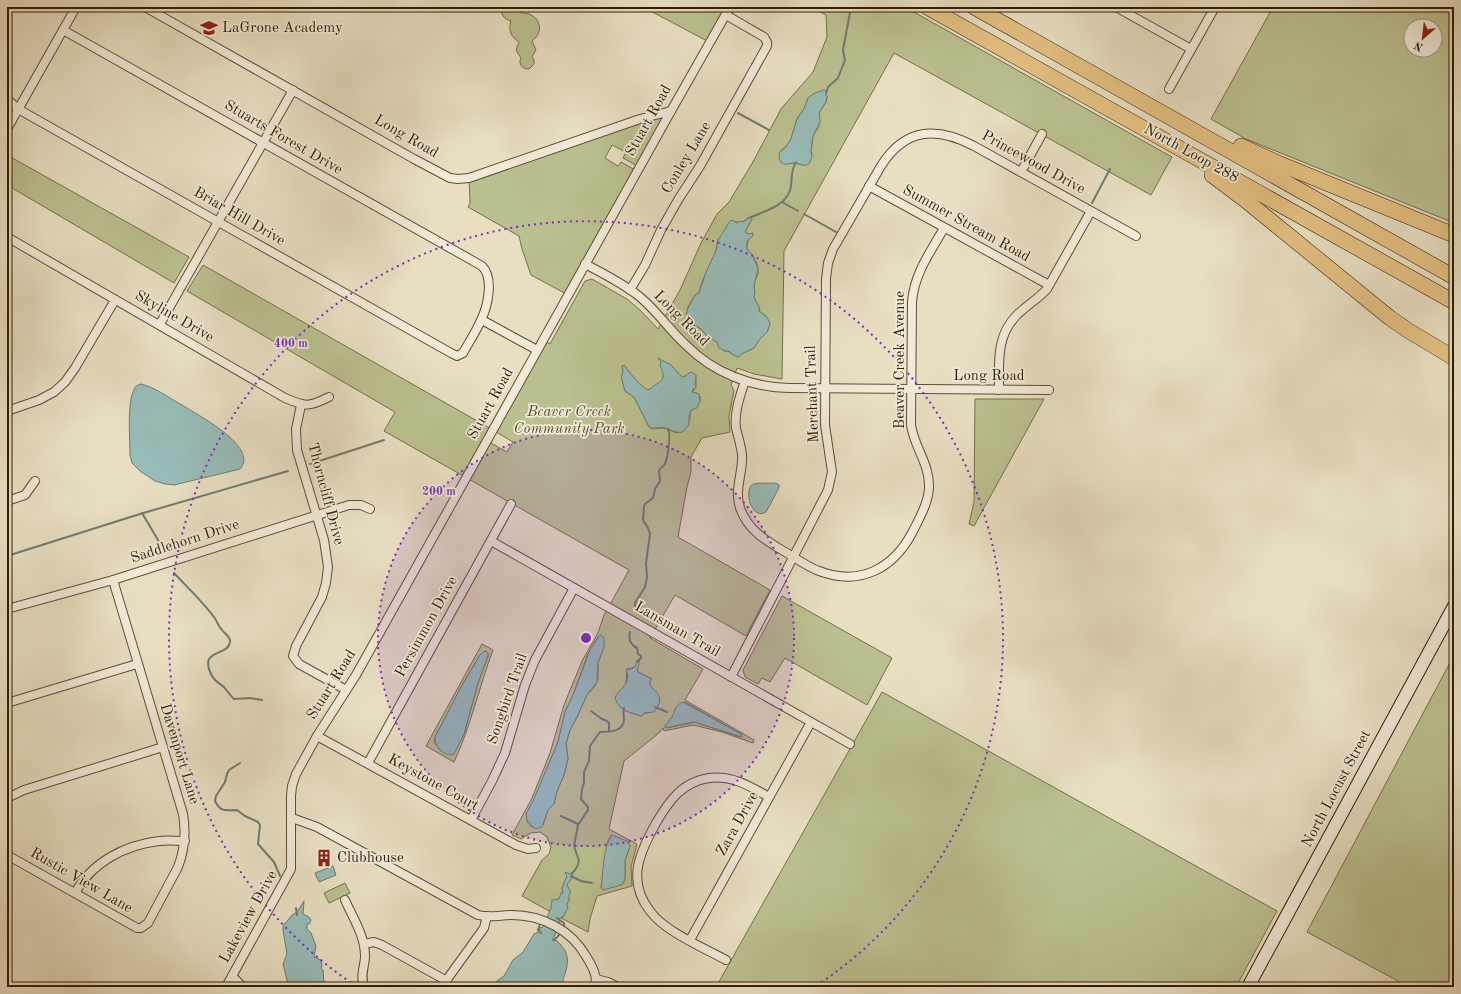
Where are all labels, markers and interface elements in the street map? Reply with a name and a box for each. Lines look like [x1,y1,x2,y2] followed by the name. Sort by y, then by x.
[199,18,219,38] school or university icon: LaGrone Academy
[1403,18,1443,58] north arrow
[222,21,343,36] place label: LaGrone Academy
[1412,38,1425,52] text: N
[623,83,675,159] street label: Stuart Road
[221,98,345,178] street label: Stuarts Forest Drive
[371,113,441,161] street label: Long Road
[660,119,714,197] street label: Conley Lane
[1141,122,1241,186] street label: North Loop 288
[979,128,1087,198] street label: Princewood Drive
[900,183,1032,265] street label: Summer Stream Road
[191,185,287,249] street label: Briar Hill Drive
[132,288,216,346] street label: Skyline Drive
[650,288,712,350] street label: Long Road
[893,291,908,429] street label: Beaver Creek Avenue
[274,338,308,350] text: 400 m
[804,345,822,443] street label: Merchant Trail
[465,366,517,442] street label: Stuart Road
[953,369,1025,384] street label: Long Road
[513,405,625,437] park label: Beaver Creek Community Park
[304,441,346,547] street label: Thorncliff Drive
[422,486,456,498] text: 200 m
[129,517,241,567] street label: Saddlehorn Drive
[393,574,461,680] street label: Persimmon Drive
[632,599,722,661] street label: Lansman Trail
[579,631,593,645] centre of rings
[305,647,359,722] street label: Stuart Road
[485,652,531,746] street label: Songbird Trail
[157,702,201,806] street label: Davenport Lane
[1300,728,1374,850] street label: North Locust Street
[385,752,481,814] street label: Keystone Court
[714,789,762,859] street label: Zara Drive
[27,846,135,916] street label: Rustic View Lane
[314,848,334,868] building icon: Clubhouse
[337,851,404,866] place label: Clubhouse
[217,868,281,966] street label: Lakeview Drive

